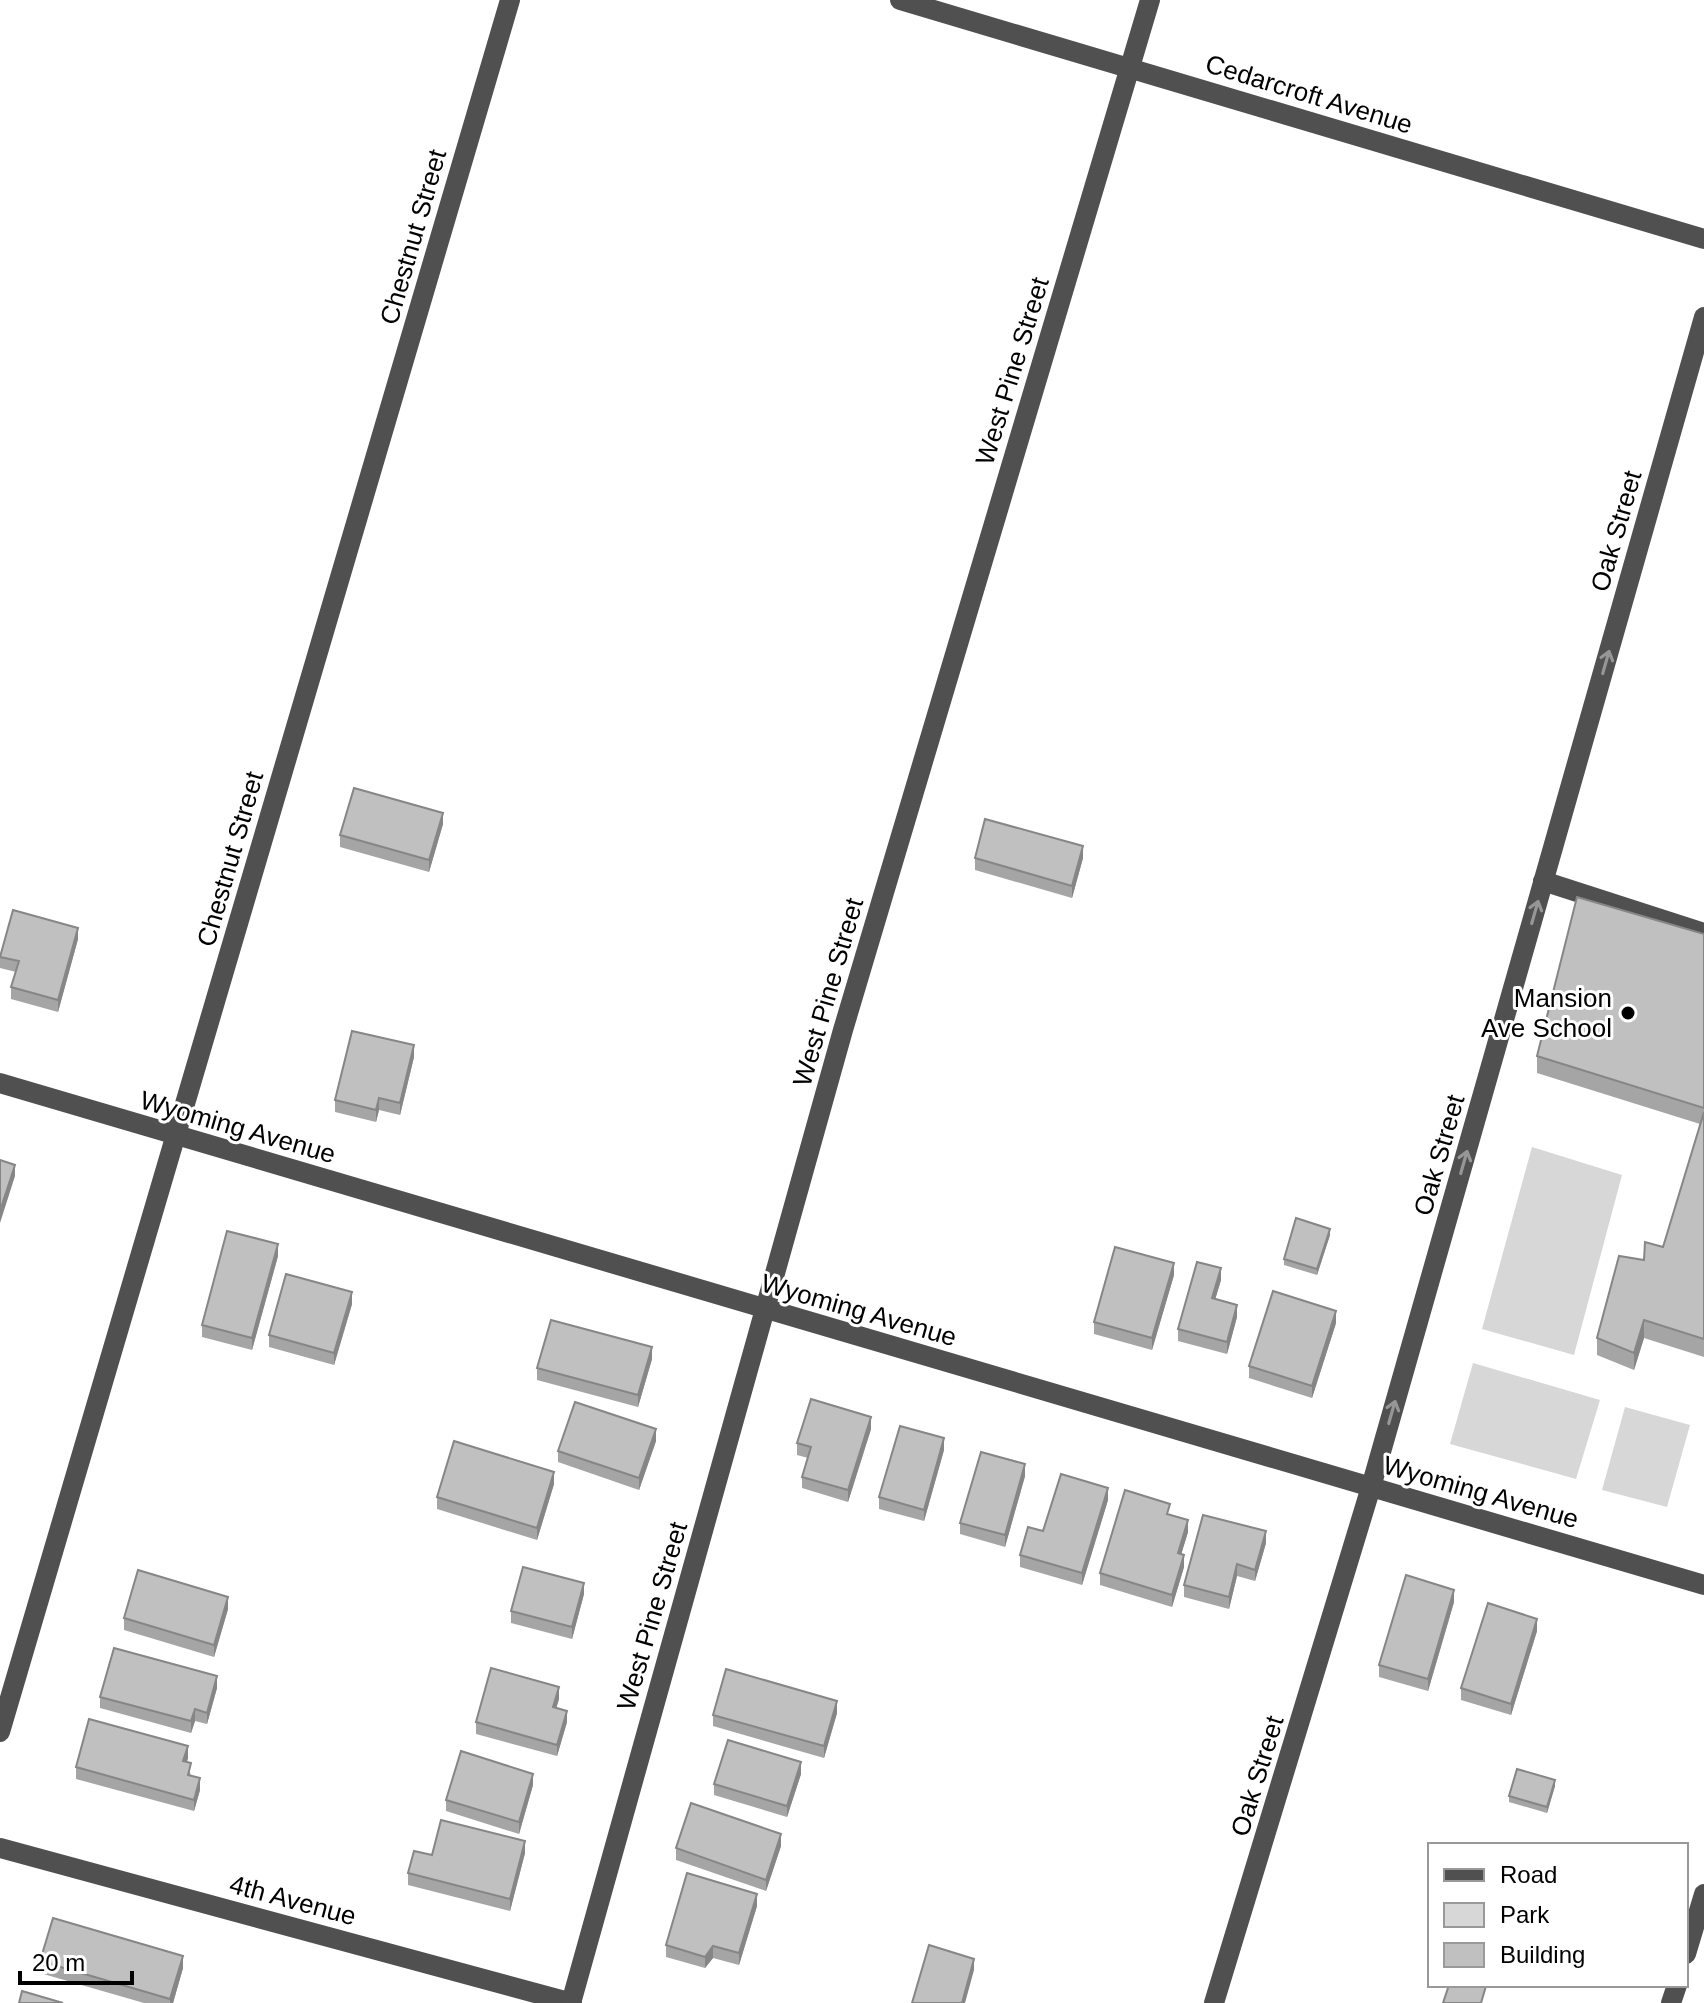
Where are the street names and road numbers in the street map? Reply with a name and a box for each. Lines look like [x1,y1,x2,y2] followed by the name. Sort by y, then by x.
[1202,48,1416,140] street label: Cedarcroft Avenue
[374,145,453,328] street label: Chestnut Street
[969,273,1055,468] street label: West Pine Street
[1584,466,1648,595] street label: Oak Street
[191,767,270,950] street label: Chestnut Street
[787,894,869,1090] street label: West Pine Street
[137,1085,339,1169] street label: Wyoming Avenue
[1407,1090,1471,1219] street label: Oak Street
[758,1268,960,1352] street label: Wyoming Avenue
[1380,1450,1582,1534] street label: Wyoming Avenue
[611,1518,693,1714] street label: West Pine Street
[1224,1711,1290,1840] street label: Oak Street
[226,1869,360,1931] street label: 4th Avenue

